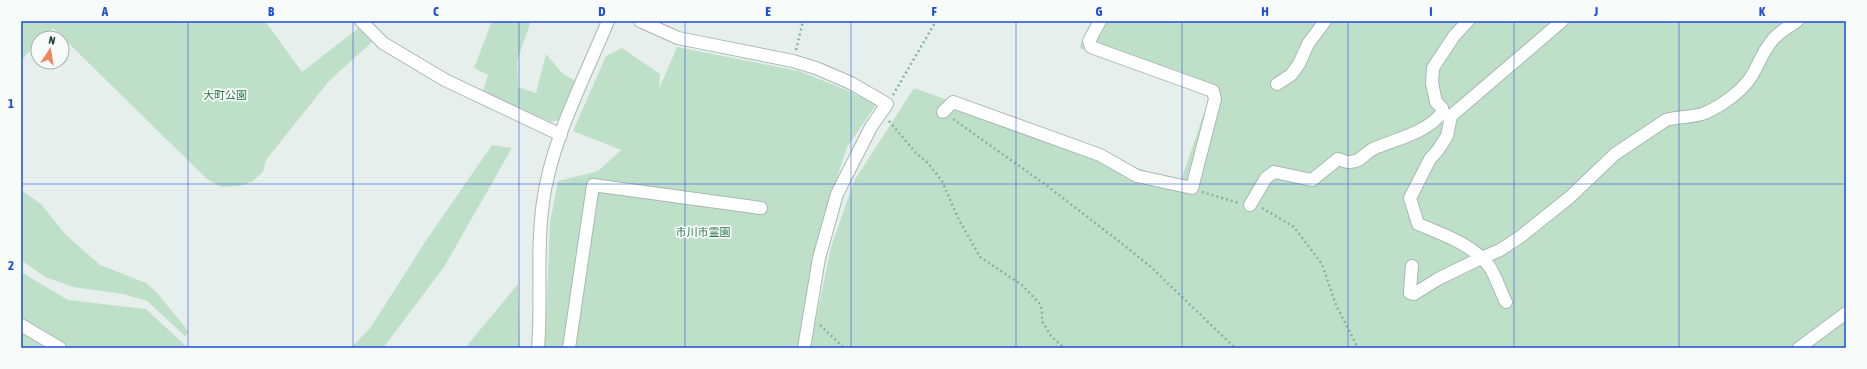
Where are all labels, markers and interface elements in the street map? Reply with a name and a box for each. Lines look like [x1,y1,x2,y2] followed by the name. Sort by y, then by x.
[101,4,109,19] text: A
[268,4,275,19] text: B
[433,4,439,19] text: C
[598,4,606,19] text: D
[765,4,771,19] text: E
[931,4,937,19] text: F
[1096,4,1103,19] text: G
[1261,4,1269,19] text: H
[1429,4,1433,19] text: I
[1593,4,1598,19] text: J
[1759,4,1766,19] text: K
[30,30,70,70] north arrow
[48,34,57,47] text: N
[203,89,247,101] park label: 大町公園
[8,96,14,111] text: 1
[676,226,731,238] park label: 市川市霊園
[8,258,14,273] text: 2

